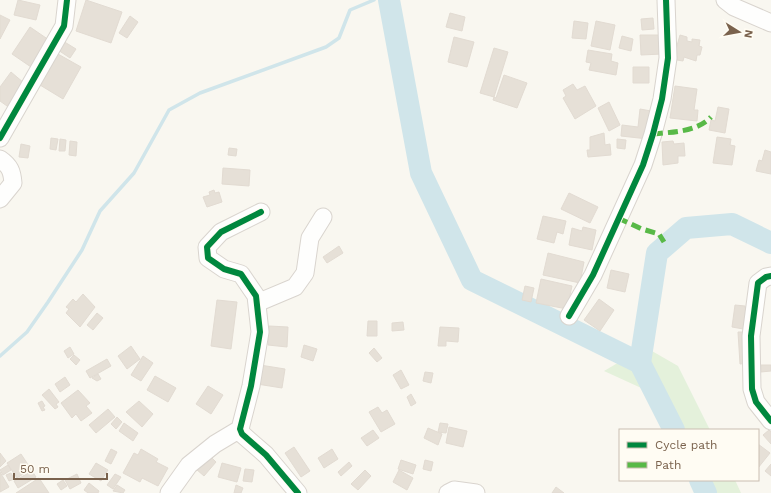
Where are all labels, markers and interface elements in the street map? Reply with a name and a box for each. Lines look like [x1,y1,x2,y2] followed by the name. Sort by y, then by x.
[719,12,759,52] north arrow
[741,29,755,39] text: N
[619,429,759,481] legend
[655,438,717,452] text: Cycle path
[14,455,107,481] scale bar
[655,458,681,472] text: Path
[20,462,50,476] text: 50 m

